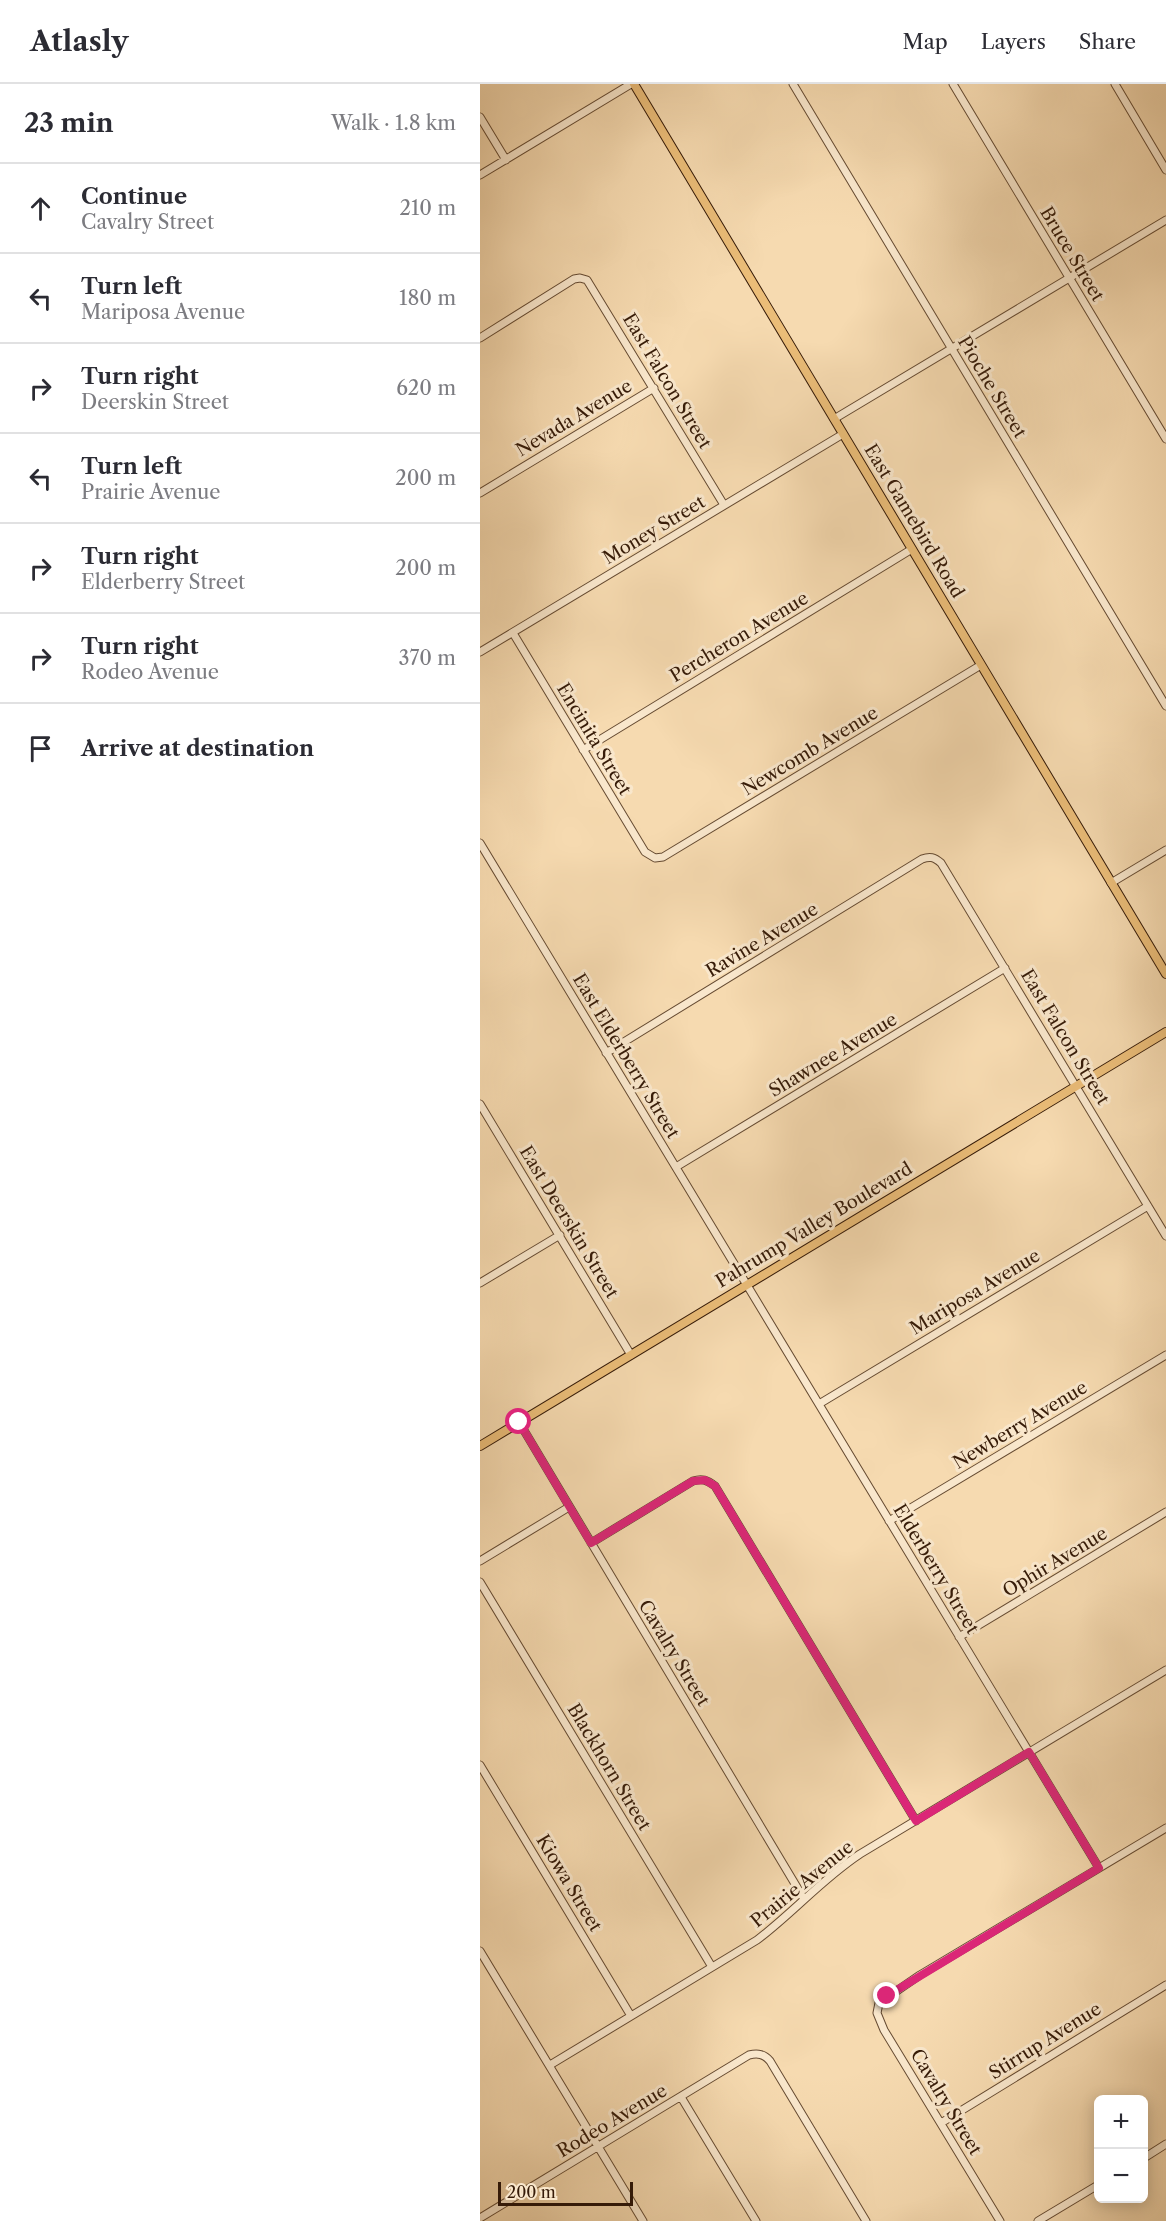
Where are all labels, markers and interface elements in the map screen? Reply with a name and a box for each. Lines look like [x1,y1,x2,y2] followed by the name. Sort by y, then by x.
[30,24,129,58] text: Atlasly
[903,29,948,54] text: Map
[981,29,1046,54] text: Layers
[1079,29,1136,54] text: Share
[24,107,114,139] text: 23 min
[331,111,456,135] text: Walk · 1.8 km
[81,183,187,210] text: Continue
[24,192,57,225] icon: ahead
[399,196,456,220] text: 210 m
[1035,203,1109,306] street label: Bruce Street
[81,210,214,234] text: Cavalry Street
[81,273,182,300] text: Turn left
[24,282,57,315] icon: left
[399,286,456,310] text: 180 m
[81,300,245,324] text: Mariposa Avenue
[618,309,716,453] street label: East Falcon Street
[953,332,1031,443] street label: Pioche Street
[81,363,199,390] text: Turn right
[24,372,57,405] icon: right
[512,375,636,461] street label: Nevada Avenue
[396,376,456,400] text: 620 m
[81,390,229,414] text: Deerskin Street
[859,440,969,602] street label: East Gamebird Road
[81,453,182,480] text: Turn left
[24,462,57,495] icon: left
[395,466,456,490] text: 200 m
[81,480,221,504] text: Prairie Avenue
[599,491,710,569] street label: Money Street
[81,543,199,570] text: Turn right
[24,552,57,585] icon: right
[395,556,456,580] text: 200 m
[81,570,245,594] text: Elderberry Street
[666,587,812,687] street label: Percheron Avenue
[81,633,199,660] text: Turn right
[24,642,57,675] icon: right
[399,646,456,670] text: 370 m
[81,660,219,684] text: Rodeo Avenue
[552,679,636,800] street label: Encinita Street
[738,702,882,800] street label: Newcomb Avenue
[24,732,57,765] icon: arrive
[81,735,314,762] text: Arrive at destination
[702,898,822,982] street label: Ravine Avenue
[1016,965,1114,1109] street label: East Falcon Street
[568,970,684,1143] street label: East Elderberry Street
[765,1008,901,1102] street label: Shawnee Avenue
[515,1142,624,1303] street label: East Deerskin Street
[712,1158,916,1292] street label: Pahrump Valley Boulevard
[906,1244,1044,1340] street label: Mariposa Avenue
[949,1376,1091,1474] street label: Newberry Avenue
[505,1408,531,1434] route start
[889,1500,984,1639] street label: Elderberry Street
[999,1522,1111,1602] street label: Ophir Avenue
[634,1596,715,1711] street label: Cavalry Street
[562,1700,656,1835] street label: Blackhorn Street
[531,1830,607,1936] street label: Kiowa Street
[746,1836,858,1932] street label: Prairie Avenue
[873,1982,899,2008] route end
[985,1998,1105,2084] street label: Stirrup Avenue
[906,2045,987,2160] street label: Cavalry Street
[553,2080,671,2162] street label: Rodeo Avenue
[1094,2095,1148,2203] map controls
[1094,2095,1148,2149] button: +
[1094,2149,1148,2203] button: −
[498,2179,633,2206] scale bar
[507,2182,556,2202] text: 200 m

